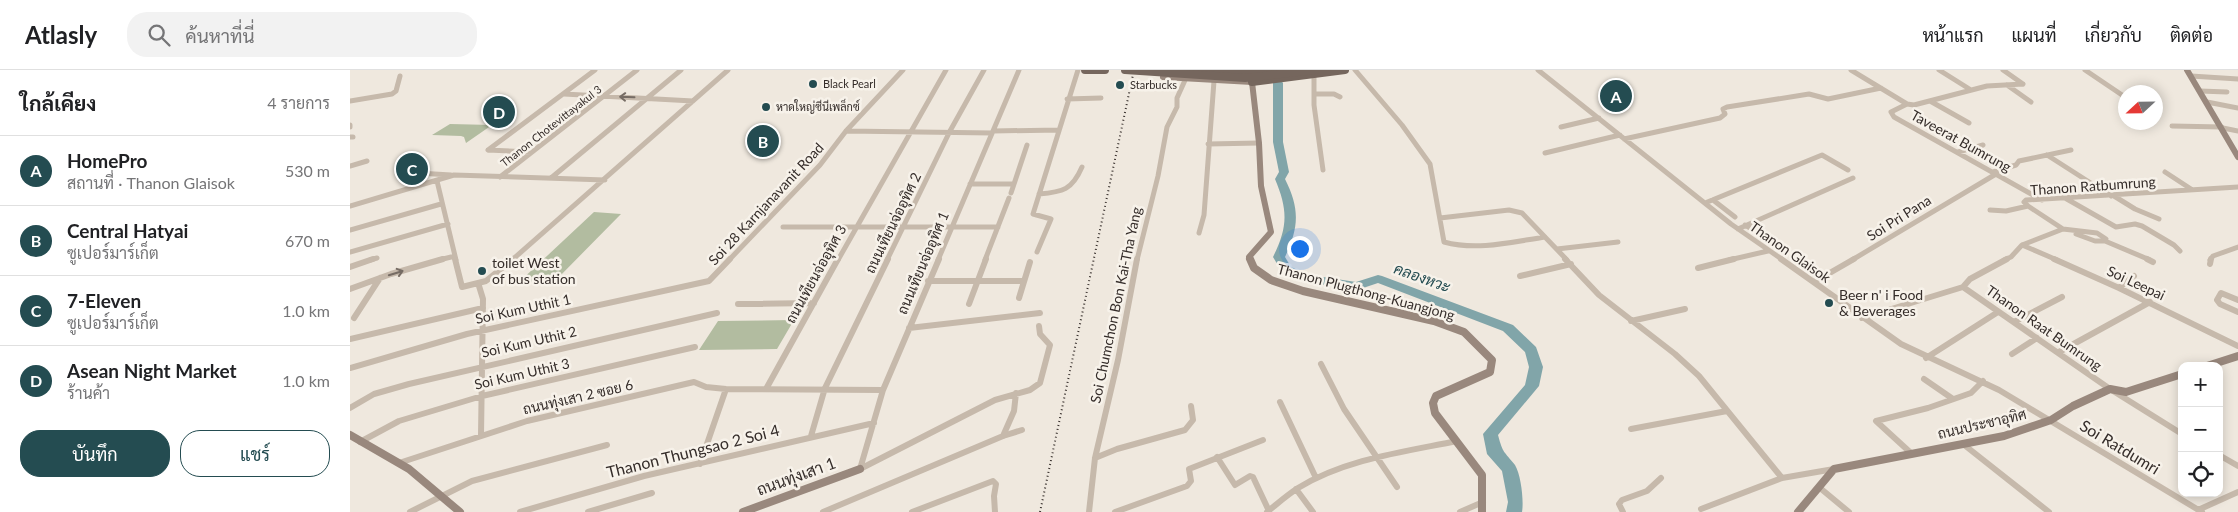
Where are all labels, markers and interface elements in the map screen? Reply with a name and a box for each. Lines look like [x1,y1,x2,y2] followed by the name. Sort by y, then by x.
[127,12,477,57] search box
[25,20,97,49] text: Atlasly
[145,21,173,49] icon: search
[185,24,255,47] text: ค้นหาที่นี่
[1922,24,1984,46] text: หน้าแรก
[2012,24,2056,46] text: แผนที่
[2084,24,2142,46] text: เกี่ยวกับ
[2170,24,2213,46] text: ติดต่อ
[823,77,876,90] place label: Black Pearl
[1600,77,1632,115] pin: A
[807,78,819,90] marker: Black Pearl
[1130,78,1177,91] place label: Starbucks
[1114,79,1126,91] marker: Starbucks
[498,82,604,169] street label: Thanon Chotevittayakul 3
[2118,85,2163,130] north arrow
[20,90,96,115] text: ใกล้เคียง
[267,93,330,112] text: 4 รายการ
[483,93,515,131] pin: D
[619,93,635,102] one-way arrow
[776,98,860,114] place label: หาดใหญ่ซีนีเพล็กซ์
[760,101,772,113] marker: หาดใหญ่ซีนีเพล็กซ์
[1908,106,2014,175] street label: Taveerat Bumrung
[747,122,779,160] pin: B
[704,139,827,268] street label: Soi 28 Karnjanavanit Road
[67,149,147,172] text: HomePro
[396,150,428,188] pin: C
[30,161,42,180] text: A
[285,161,330,180] text: 530 m
[861,170,926,277] street label: ถนนเทียนจ่ออุทิศ 2
[67,173,235,192] text: สถานที่ · Thanon Glaisok
[2030,173,2156,198] street label: Thanon Ratbumrung
[1863,191,1934,244] street label: Soi Pri Pana
[1086,205,1145,405] street label: Soi Chumchon Bon Kai-Tha Yang
[893,209,954,318] street label: ถนนเทียนจ่ออุทิศ 1
[1747,217,1835,286] street label: Thanon Glaisok
[67,219,188,242] text: Central Hatyai
[781,222,851,327] street label: ถนนเทียนจ่ออุทิศ 3
[31,231,41,250] text: B
[285,231,330,250] text: 670 m
[1287,236,1313,262] your location
[67,243,159,262] text: ซูเปอร์มาร์เก็ต
[492,254,576,287] place label: toilet West of bus station
[1392,259,1453,296] water label: คลองหวะ
[1276,260,1457,323] street label: Thanon Plugthong-Kuangjong
[2104,262,2168,303] street label: Soi Leepai
[476,265,488,277] marker: toilet West of bus station
[388,267,404,277] one-way arrow
[1983,281,2105,374] street label: Thanon Raat Bumrung
[1839,286,1923,319] place label: Beer n' i Food & Beverages
[67,289,141,312] text: 7-Eleven
[474,290,572,327] street label: Soi Kum Uthit 1
[1823,297,1835,309] marker: Beer n' i Food & Beverages
[31,301,41,320] text: C
[282,301,330,320] text: 1.0 km
[67,313,159,332] text: ซูเปอร์มาร์เก็ต
[480,322,578,361] street label: Soi Kum Uthit 2
[473,354,571,393] street label: Soi Kum Uthit 3
[67,359,237,382] text: Asean Night Market
[2178,362,2223,497] map controls
[2178,362,2223,407] button: +
[30,371,42,390] text: D
[282,371,330,390] text: 1.0 km
[521,376,635,419] street label: ถนนทุ่งเสา 2 ซอย 6
[67,383,110,402] text: ร้านค้า
[1936,405,2028,444] street label: ถนนประชาอุทิศ
[2178,407,2223,452] button: −
[2077,415,2164,478] street label: Soi Ratdumri
[604,420,781,481] street label: Thanon Thungsao 2 Soi 4
[20,430,170,477] button: บันทึก
[180,430,330,477] button: แชร์
[754,452,839,501] street label: ถนนทุ่งเสา 1
[2178,452,2223,497] button: locate

